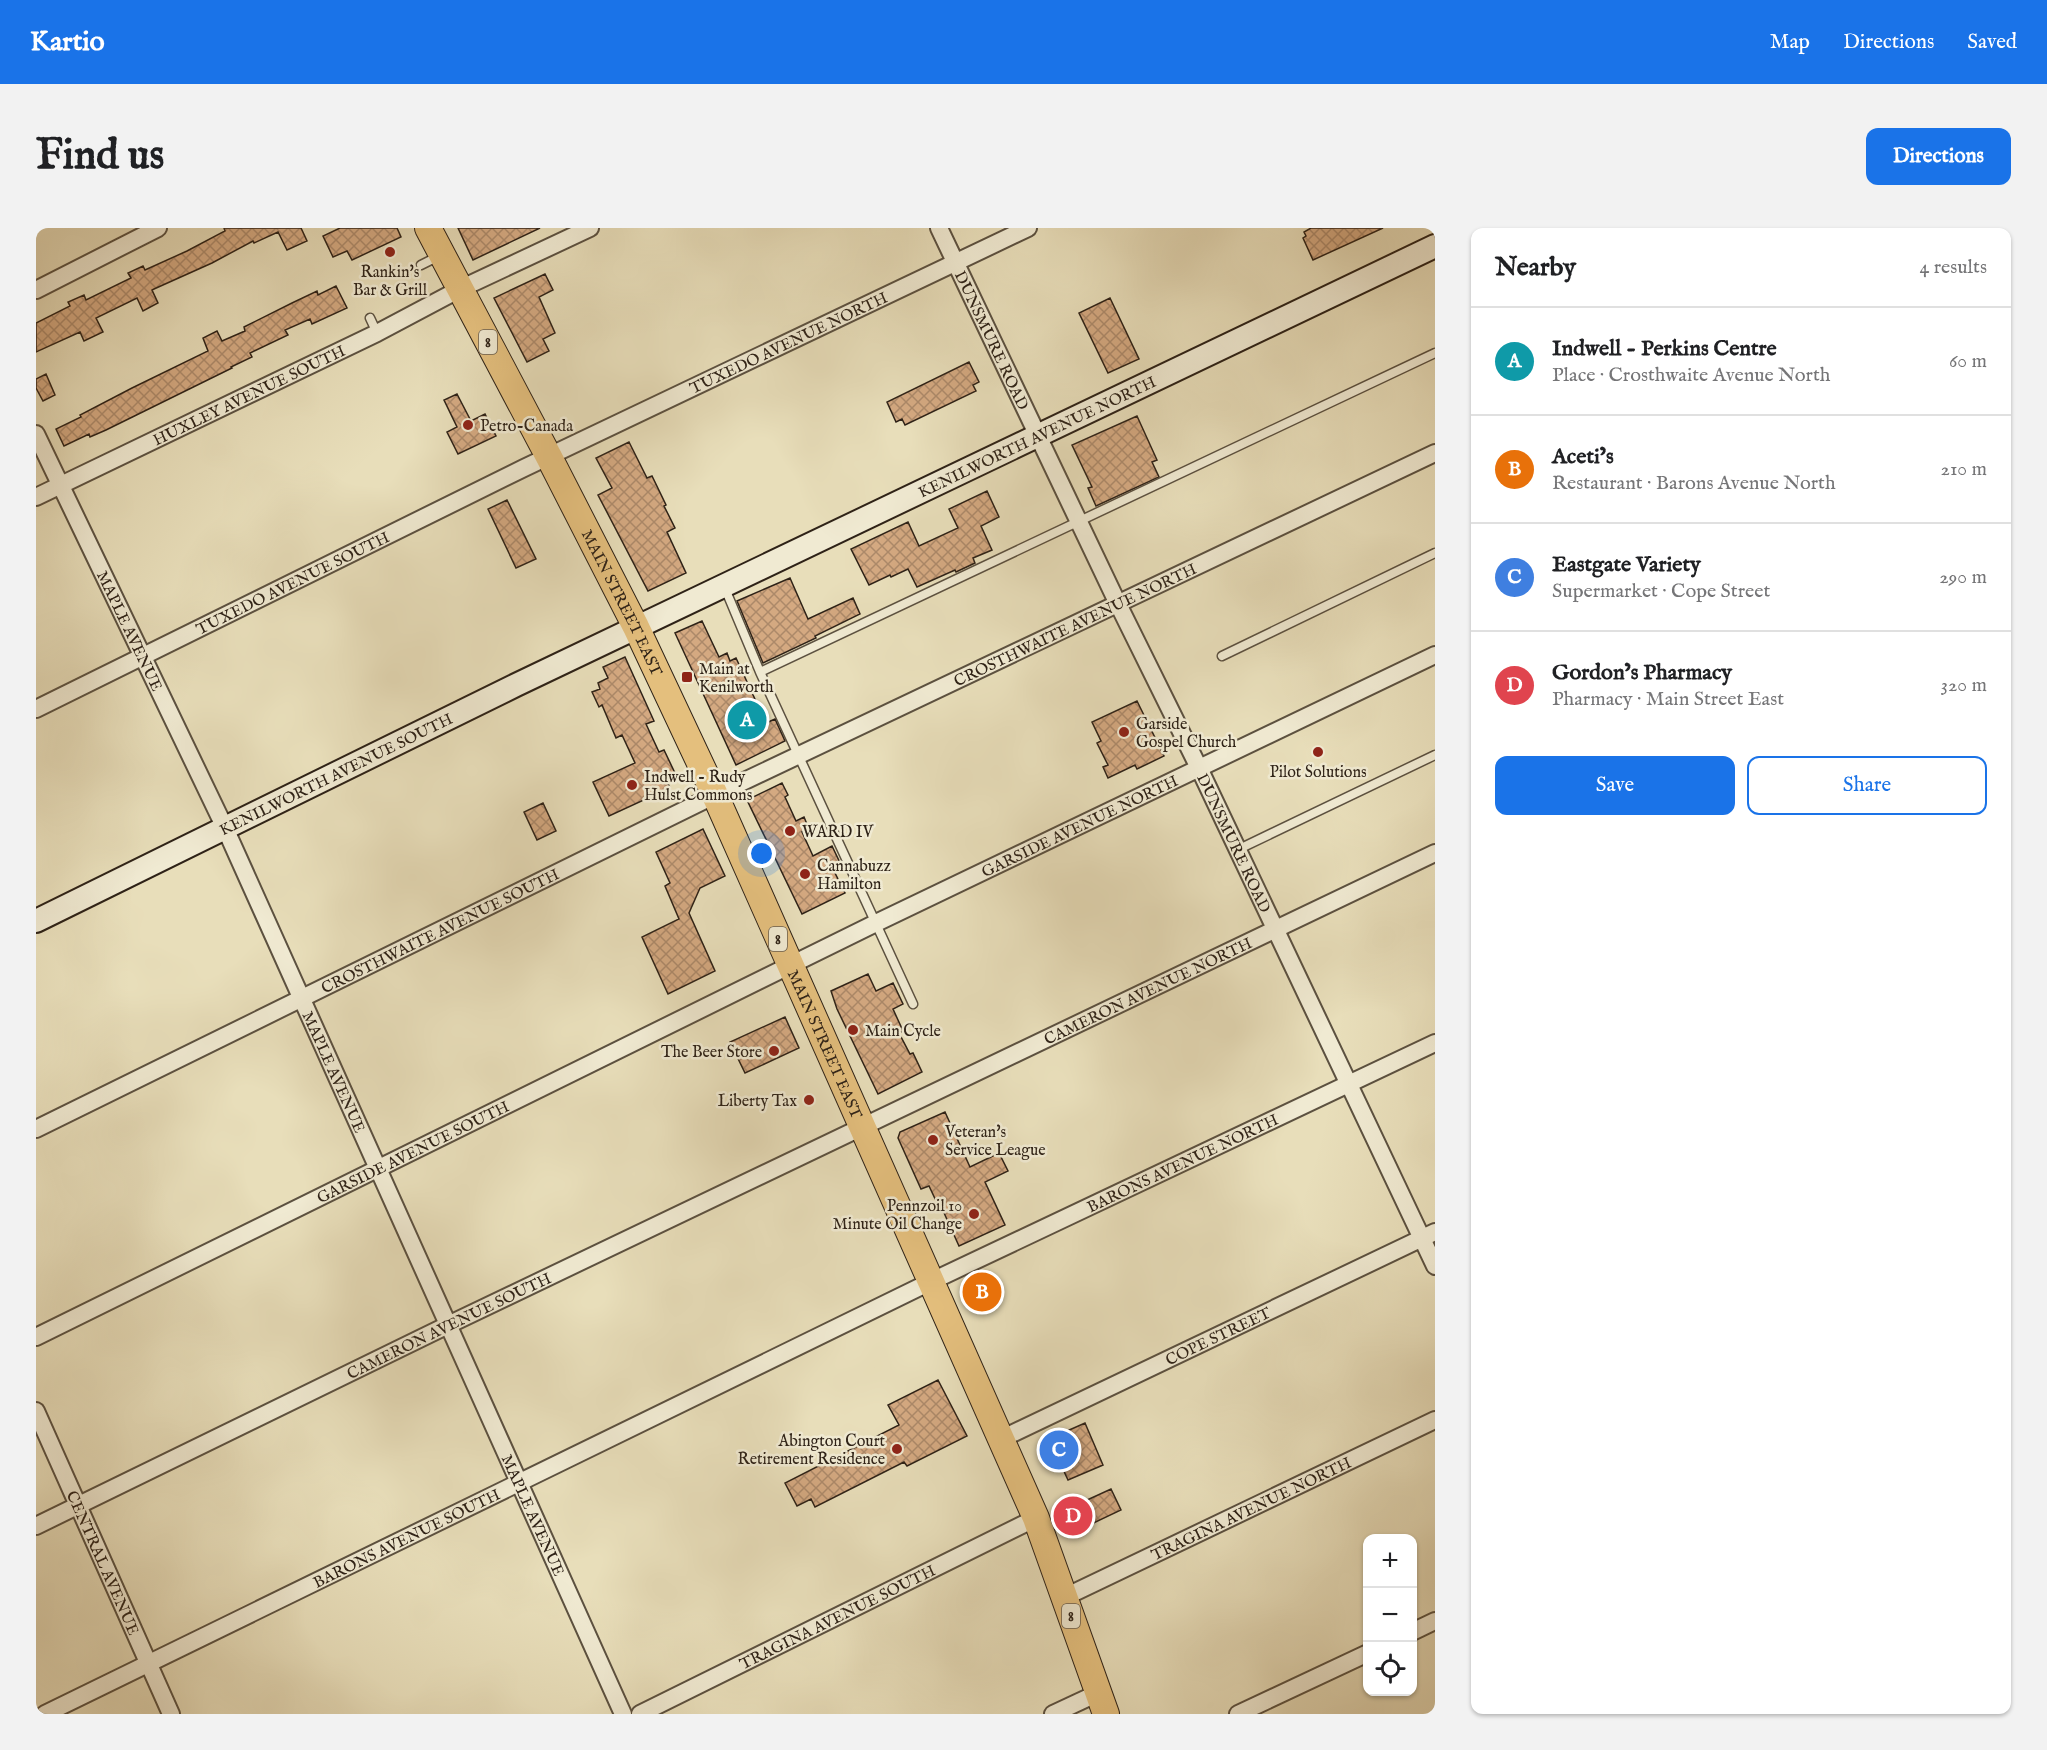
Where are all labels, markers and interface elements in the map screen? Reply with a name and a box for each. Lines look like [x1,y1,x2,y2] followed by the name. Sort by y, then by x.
[30,25,105,60] text: Kartio
[1770,29,1810,56] text: Map
[1843,29,1934,56] text: Directions
[1967,29,2017,56] text: Saved
[1866,128,2011,185] button: Directions
[36,130,164,183] text: Find us
[383,245,397,259] marker: Rankin's Bar & Grill
[1495,251,1576,284] text: Nearby
[1920,255,1987,280] text: 4 results
[353,263,428,301] place label: Rankin's Bar & Grill
[949,268,1032,414] street label: DUNSMURE ROAD
[687,288,891,400] street label: TUXEDO AVENUE NORTH
[479,330,497,354] road number: 8
[1552,335,1777,363] text: Indwell - Perkins Centre
[150,342,349,451] street label: HUXLEY AVENUE SOUTH
[1508,349,1521,374] text: A
[1949,349,1987,374] text: 60 m
[1552,363,1830,388] text: Place · Crosthwaite Avenue North
[916,373,1160,503] street label: KENILWORTH AVENUE NORTH
[480,417,573,437] place label: Petro-Canada
[461,418,475,432] marker: Petro-Canada
[1552,443,1614,471] text: Aceti’s
[1508,457,1521,482] text: B
[1941,457,1987,482] text: 210 m
[1552,471,1836,496] text: Restaurant · Barons Avenue North
[576,527,666,680] street label: MAIN STREET EAST
[193,528,393,640] street label: TUXEDO AVENUE SOUTH
[1552,551,1701,579] text: Eastgate Variety
[951,560,1200,692] street label: CROSTHWAITE AVENUE NORTH
[1507,565,1522,590] text: C
[1939,565,1987,590] text: 290 m
[91,568,166,695] street label: MAPLE AVENUE
[1552,579,1770,604] text: Supermarket · Cope Street
[1552,659,1732,687] text: Gordon’s Pharmacy
[699,660,774,698] place label: Main at Kenilworth
[680,670,694,684] marker: Main at Kenilworth
[1506,673,1523,698] text: D
[1941,673,1987,698] text: 320 m
[1552,687,1784,712] text: Pharmacy · Main Street East
[728,698,766,742] pin: A
[217,710,457,841] street label: KENILWORTH AVENUE SOUTH
[1136,715,1237,753] place label: Garside Gospel Church
[1117,725,1131,739] marker: Garside Gospel Church
[1311,745,1325,759] marker: Pilot Solutions
[1495,756,1735,815] button: Save
[1747,756,1987,815] button: Share
[1269,763,1367,783] place label: Pilot Solutions
[644,768,753,806] place label: Indwell - Rudy Hulst Commons
[1191,771,1274,917] street label: DUNSMURE ROAD
[979,772,1182,883] street label: GARSIDE AVENUE NORTH
[625,778,639,792] marker: Indwell - Rudy Hulst Commons
[802,823,874,843] place label: WARD IV
[783,824,797,838] marker: WARD IV
[747,839,776,868] your location
[817,857,891,895] place label: Cannabuzz Hamilton
[318,865,563,999] street label: CROSTHWAITE AVENUE SOUTH
[798,867,812,881] marker: Cannabuzz Hamilton
[769,927,787,951] road number: 8
[1041,934,1256,1050] street label: CAMERON AVENUE NORTH
[782,967,866,1123] street label: MAIN STREET EAST
[297,1008,369,1136] street label: MAPLE AVENUE
[865,1022,941,1042] place label: Main Cycle
[846,1023,860,1037] marker: Main Cycle
[661,1043,762,1063] place label: The Beer Store
[767,1044,781,1058] marker: The Beer Store
[718,1092,797,1112] place label: Liberty Tax
[802,1093,816,1107] marker: Liberty Tax
[314,1097,513,1209] street label: GARSIDE AVENUE SOUTH
[1084,1110,1282,1218] street label: BARONS AVENUE NORTH
[944,1123,1046,1161] place label: Veteran's Service League
[926,1133,940,1147] marker: Veteran's Service League
[833,1197,962,1235] place label: Pennzoil 10 Minute Oil Change
[967,1207,981,1221] marker: Pennzoil 10 Minute Oil Change
[344,1269,555,1385] street label: CAMERON AVENUE SOUTH
[962,1270,1002,1314] pin: B
[1163,1304,1275,1371] street label: COPE STREET
[1040,1428,1078,1472] pin: C
[738,1432,886,1470] place label: Abington Court Retirement Residence
[890,1442,904,1456] marker: Abington Court Retirement Residence
[496,1452,568,1580] street label: MAPLE AVENUE
[1148,1453,1355,1566] street label: TRAGINA AVENUE NORTH
[310,1485,504,1594] street label: BARONS AVENUE SOUTH
[61,1488,143,1639] street label: CENTRAL AVENUE
[1054,1494,1092,1538] pin: D
[1363,1534,1417,1696] map controls
[1363,1534,1417,1588] button: +
[737,1561,939,1675] street label: TRAGINA AVENUE SOUTH
[1363,1588,1417,1642] button: −
[1062,1604,1080,1628] road number: 8
[1363,1642,1417,1696] button: locate

